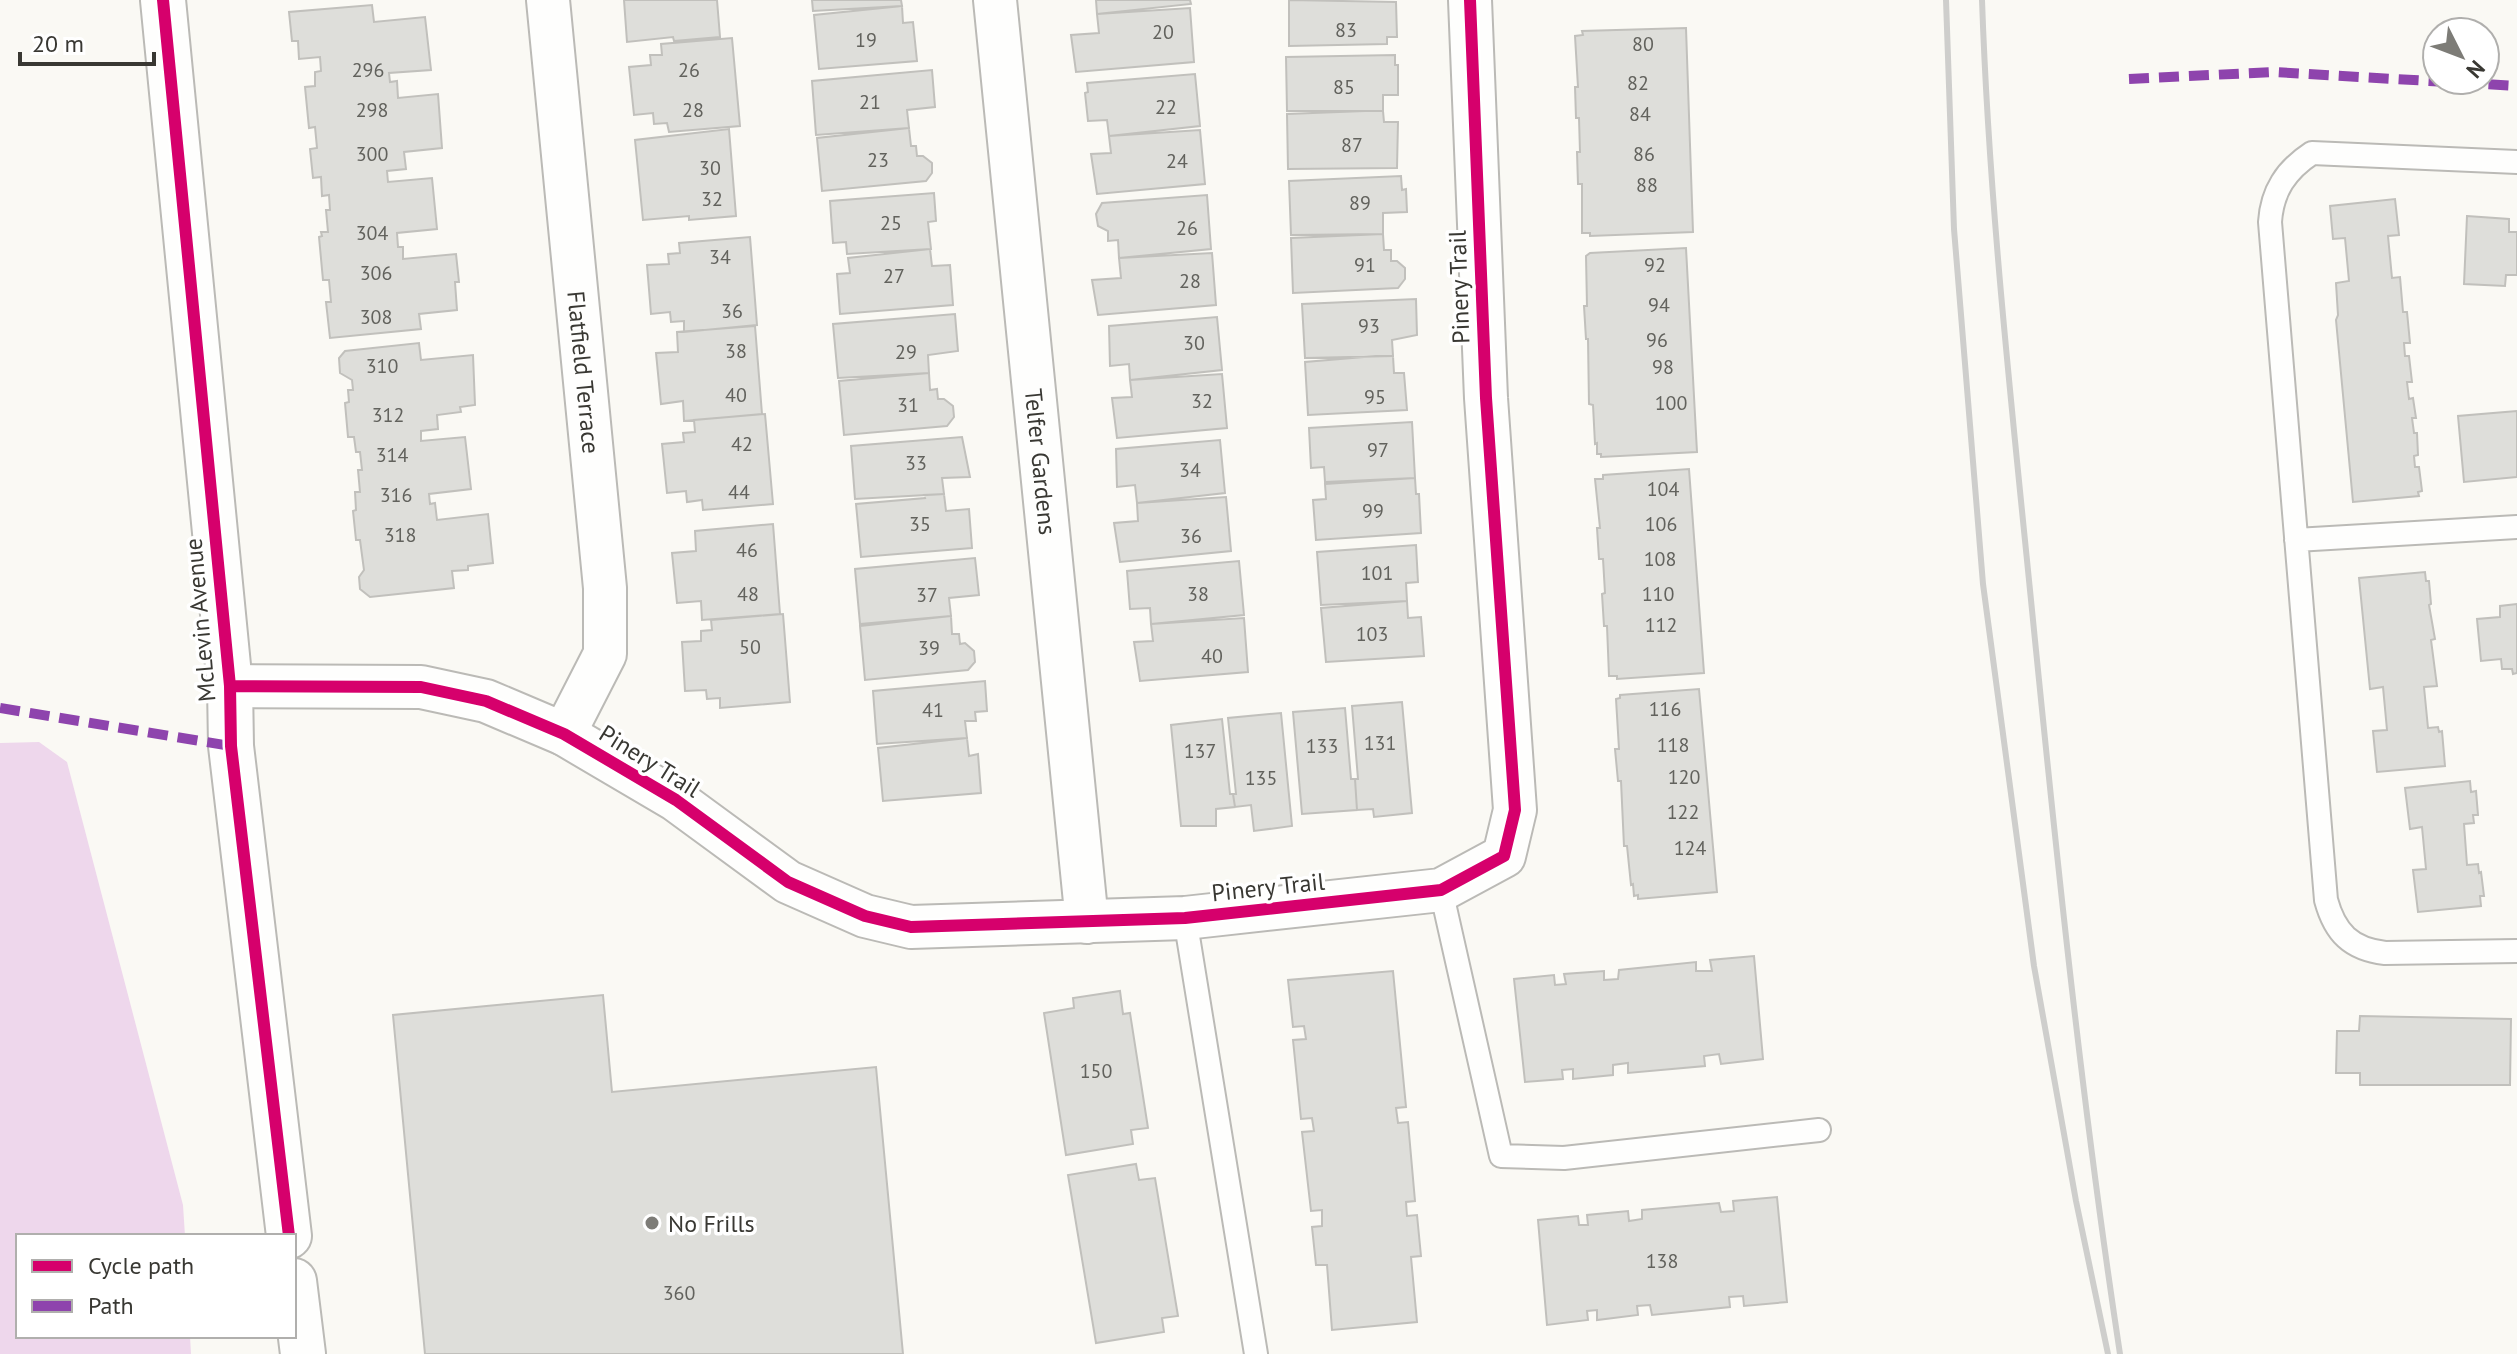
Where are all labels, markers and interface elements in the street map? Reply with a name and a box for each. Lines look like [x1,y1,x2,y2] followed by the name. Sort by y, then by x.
[20,16,154,66] scale bar
[2421,16,2501,96] north arrow
[1335,17,1357,43] house number: 83
[1152,19,1174,45] house number: 20
[855,27,877,53] house number: 19
[32,28,84,59] text: 20 m
[1632,31,1654,57] house number: 80
[2461,55,2491,84] text: N
[352,57,384,83] house number: 296
[678,57,700,83] house number: 26
[1627,70,1649,96] house number: 82
[1333,74,1355,100] house number: 85
[859,89,881,115] house number: 21
[1155,94,1177,120] house number: 22
[356,97,388,123] house number: 298
[682,97,704,123] house number: 28
[1629,101,1651,127] house number: 84
[1341,132,1363,158] house number: 87
[356,141,388,167] house number: 300
[1633,141,1655,167] house number: 86
[867,147,889,173] house number: 23
[1166,148,1188,174] house number: 24
[699,155,721,181] house number: 30
[1636,172,1658,198] house number: 88
[701,186,723,212] house number: 32
[1349,190,1371,216] house number: 89
[880,210,902,236] house number: 25
[1176,215,1198,241] house number: 26
[356,220,388,246] house number: 304
[1442,230,1476,344] street label: Pinery Trail
[709,244,731,270] house number: 34
[1354,252,1376,278] house number: 91
[1644,252,1666,278] house number: 92
[360,260,392,286] house number: 306
[883,263,905,289] house number: 27
[1179,268,1201,294] house number: 28
[561,289,607,455] street label: Flatfield Terrace
[1648,292,1670,318] house number: 94
[721,298,743,324] house number: 36
[360,304,392,330] house number: 308
[1358,313,1380,339] house number: 93
[1646,327,1668,353] house number: 96
[1183,330,1205,356] house number: 30
[725,338,747,364] house number: 38
[895,339,917,365] house number: 29
[366,353,398,379] house number: 310
[1652,354,1674,380] house number: 98
[725,382,747,408] house number: 40
[1364,384,1386,410] house number: 95
[1018,387,1064,536] street label: Telfer Gardens
[1191,388,1213,414] house number: 32
[1655,390,1687,416] house number: 100
[897,392,919,418] house number: 31
[372,402,404,428] house number: 312
[731,431,753,457] house number: 42
[1367,437,1389,463] house number: 97
[376,442,408,468] house number: 314
[905,450,927,476] house number: 33
[1179,457,1201,483] house number: 34
[1647,476,1679,502] house number: 104
[728,479,750,505] house number: 44
[380,482,412,508] house number: 316
[1362,498,1384,524] house number: 99
[909,511,931,537] house number: 35
[1645,511,1677,537] house number: 106
[384,522,416,548] house number: 318
[1180,523,1202,549] house number: 36
[177,537,223,703] street label: McLevin Avenue
[736,537,758,563] house number: 46
[1644,546,1676,572] house number: 108
[1361,560,1393,586] house number: 101
[737,581,759,607] house number: 48
[1187,581,1209,607] house number: 38
[1642,581,1674,607] house number: 110
[916,582,938,608] house number: 37
[1645,612,1677,638] house number: 112
[1356,621,1388,647] house number: 103
[739,634,761,660] house number: 50
[918,635,940,661] house number: 39
[1201,643,1223,669] house number: 40
[1649,696,1681,722] house number: 116
[922,697,944,723] house number: 41
[594,718,706,804] street label: Pinery Trail
[1364,730,1396,756] house number: 131
[1657,732,1689,758] house number: 118
[1306,733,1338,759] house number: 133
[1184,738,1216,764] house number: 137
[1668,764,1700,790] house number: 120
[1245,765,1277,791] house number: 135
[1667,799,1699,825] house number: 122
[1674,835,1706,861] house number: 124
[1210,866,1326,908] street label: Pinery Trail
[1080,1058,1112,1084] house number: 150
[668,1208,755,1239] place label: No Frills
[643,1214,661,1232] marker: No Frills
[16,1234,296,1338] legend
[1646,1248,1678,1274] house number: 138
[88,1250,194,1281] text: Cycle path
[663,1280,695,1306] house number: 360
[88,1290,134,1321] text: Path

